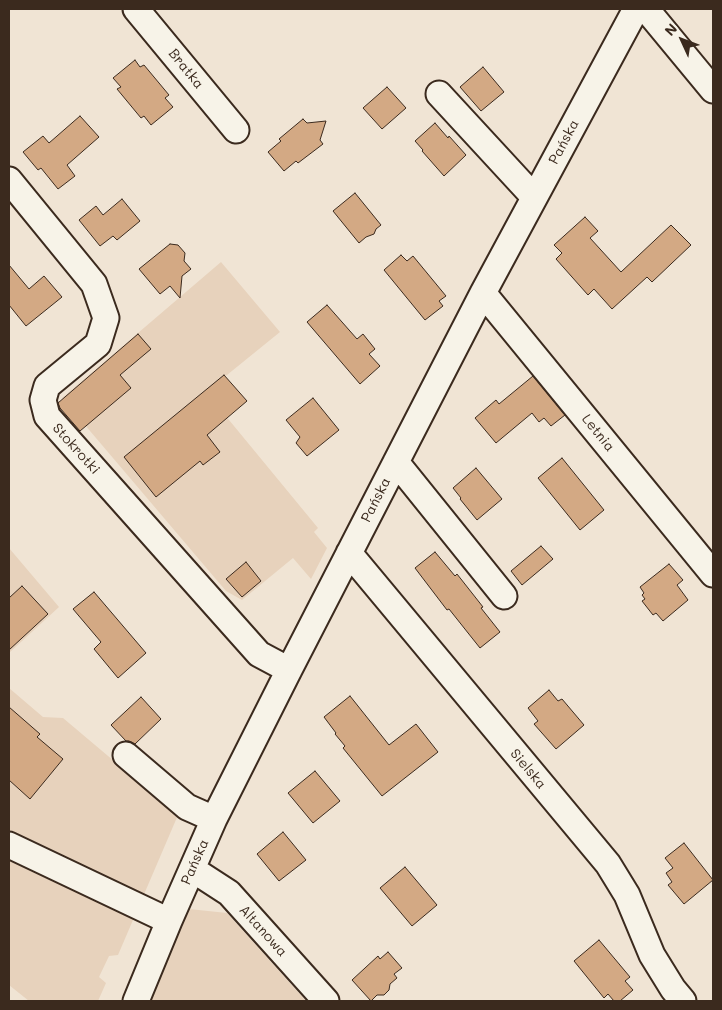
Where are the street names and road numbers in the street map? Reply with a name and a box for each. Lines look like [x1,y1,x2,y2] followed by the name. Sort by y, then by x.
[165,46,207,92] street label: Bratka
[545,117,583,167] street label: Pańska
[578,411,618,455] street label: Letnia
[49,420,103,478] street label: Stokrotki
[358,475,394,525] street label: Pańska
[506,745,550,793] street label: Sielska
[178,837,212,887] street label: Pańska
[235,902,291,960] street label: Altanowa

